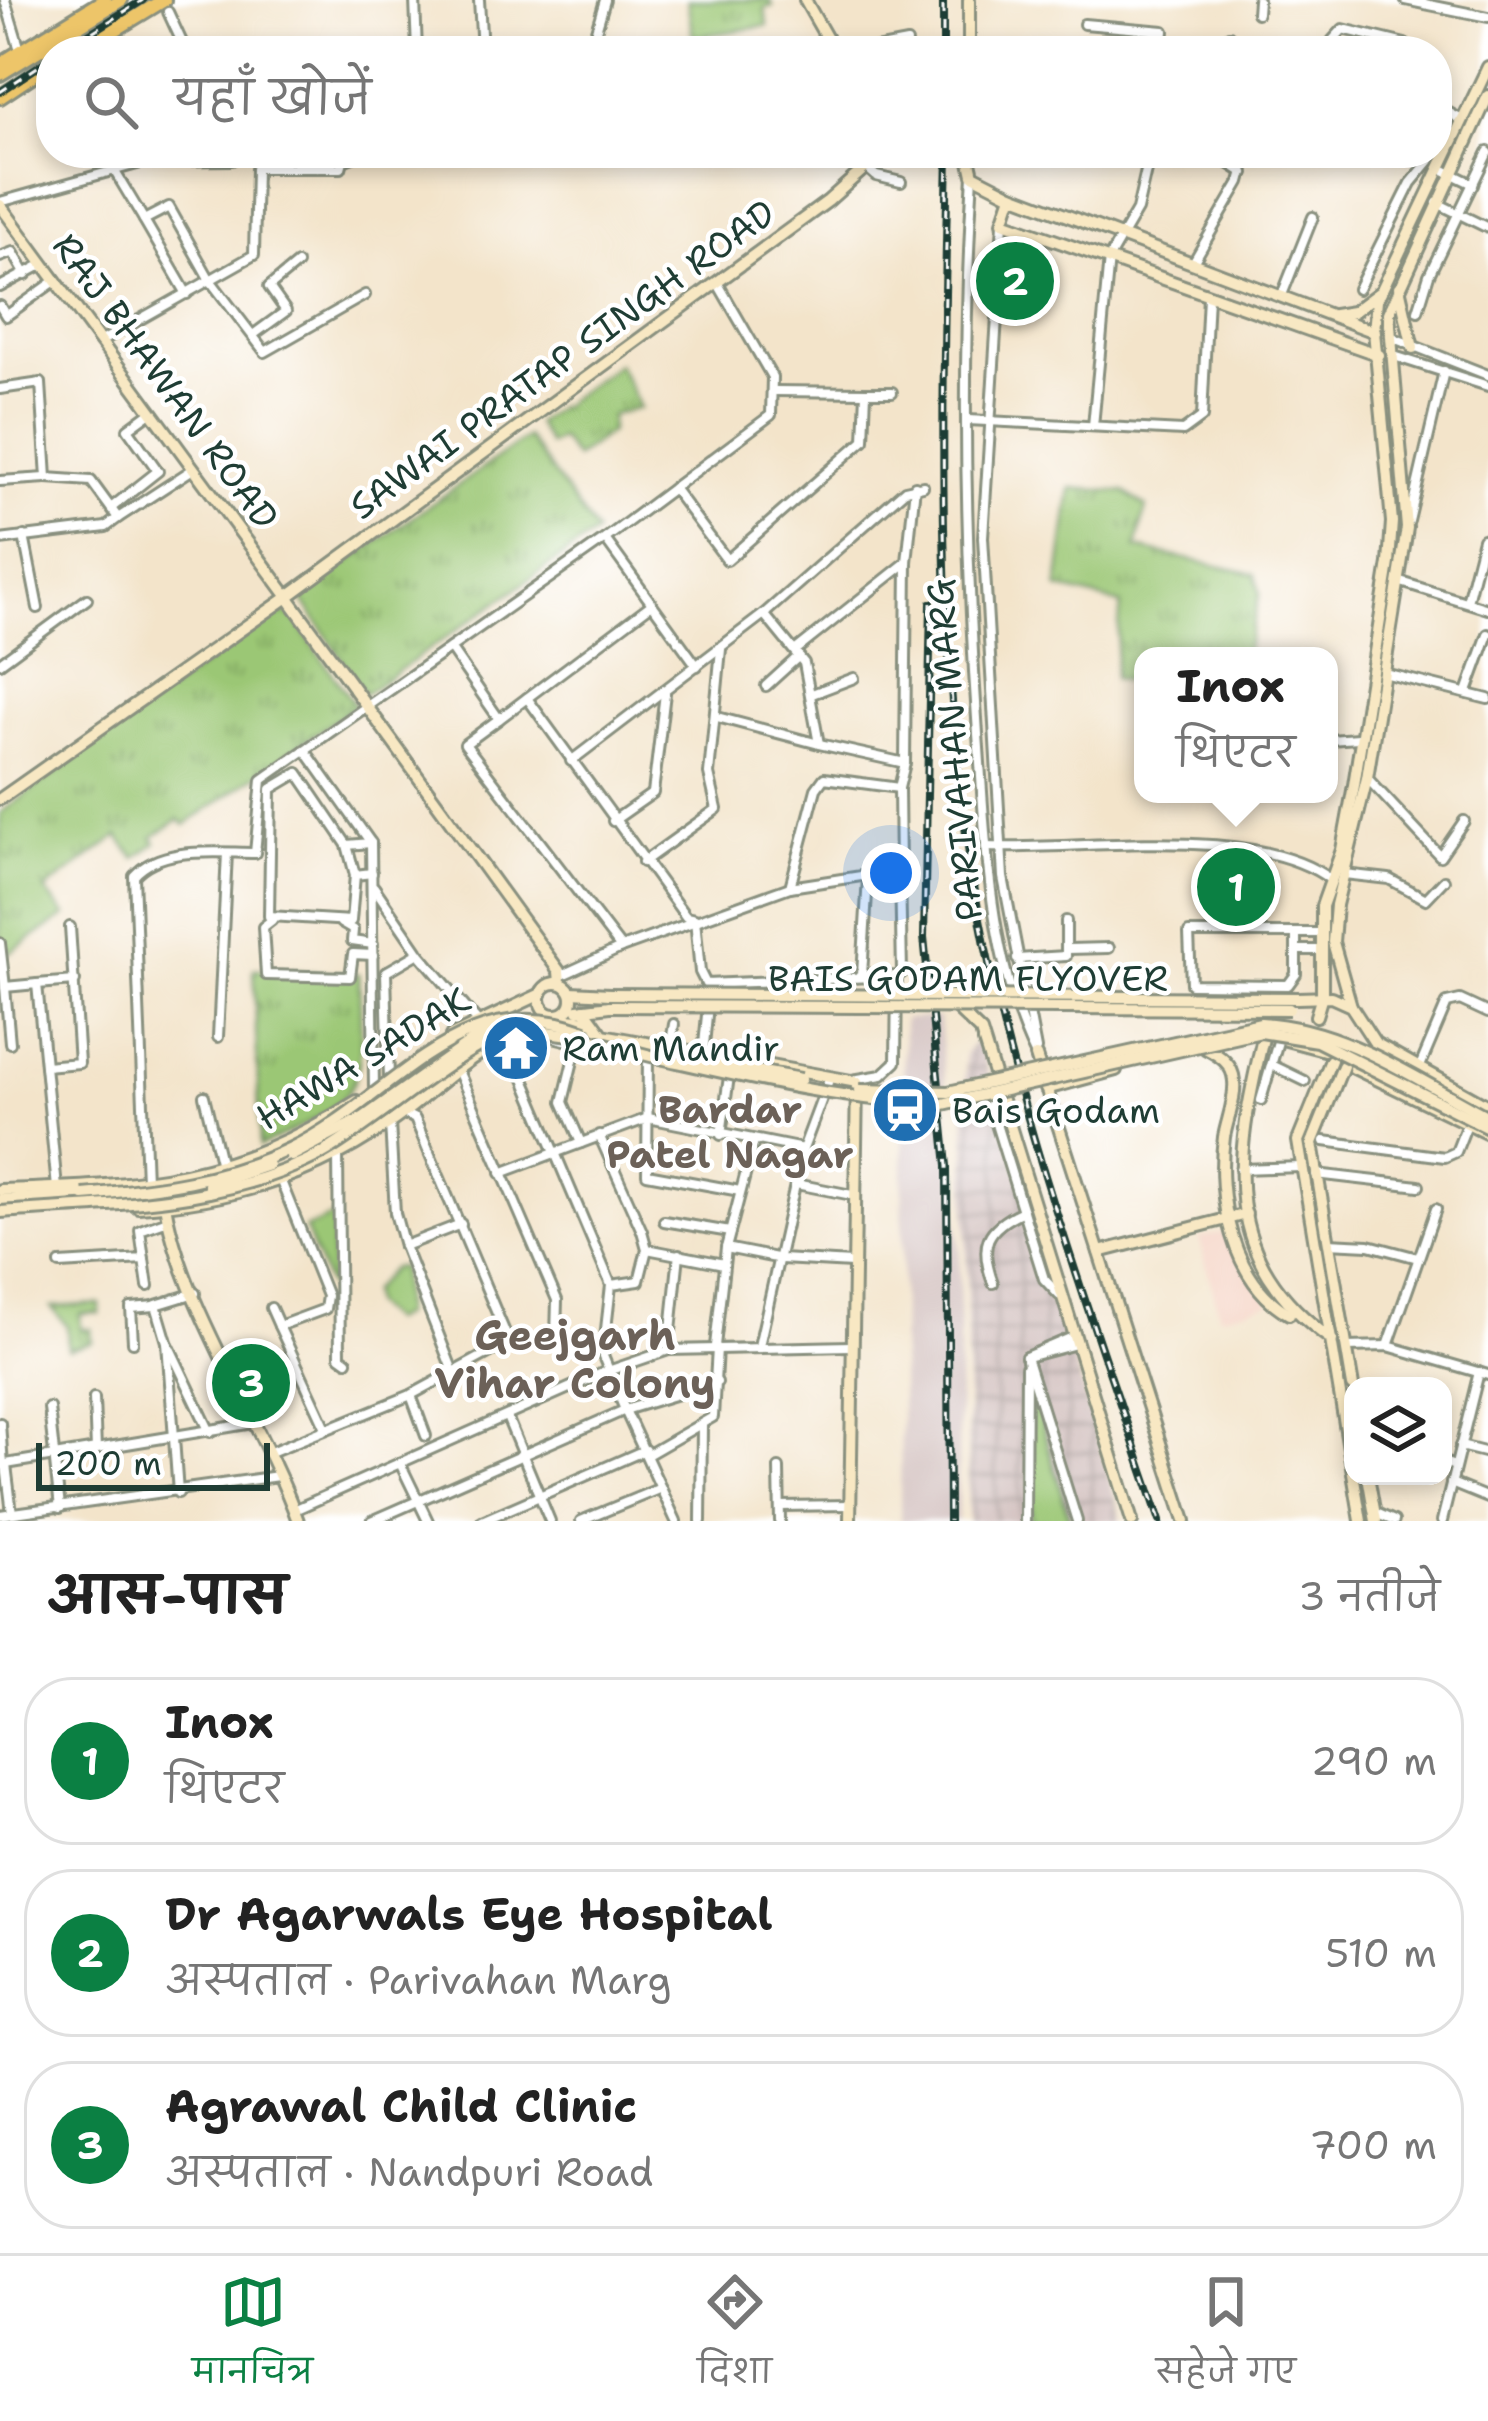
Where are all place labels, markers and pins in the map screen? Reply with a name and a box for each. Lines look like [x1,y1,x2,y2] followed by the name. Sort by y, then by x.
[976,236,1054,326] pin: 2
[1197,842,1275,932] pin: 1
[481,1013,551,1083] temple icon: Ram Mandir
[562,1024,780,1073] place label: Ram Mandir
[870,1075,940,1145] station icon: Bais Godam
[952,1086,1160,1135] place label: Bais Godam
[212,1338,290,1428] pin: 3

